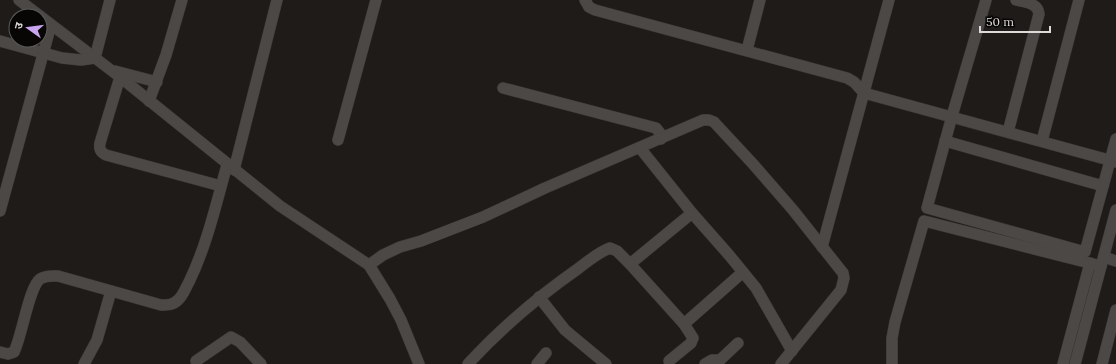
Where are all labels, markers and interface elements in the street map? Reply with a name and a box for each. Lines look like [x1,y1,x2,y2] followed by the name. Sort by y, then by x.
[8,8,48,48] north arrow
[980,8,1050,34] scale bar
[986,14,1014,29] text: 50 m
[11,20,26,30] text: उ

